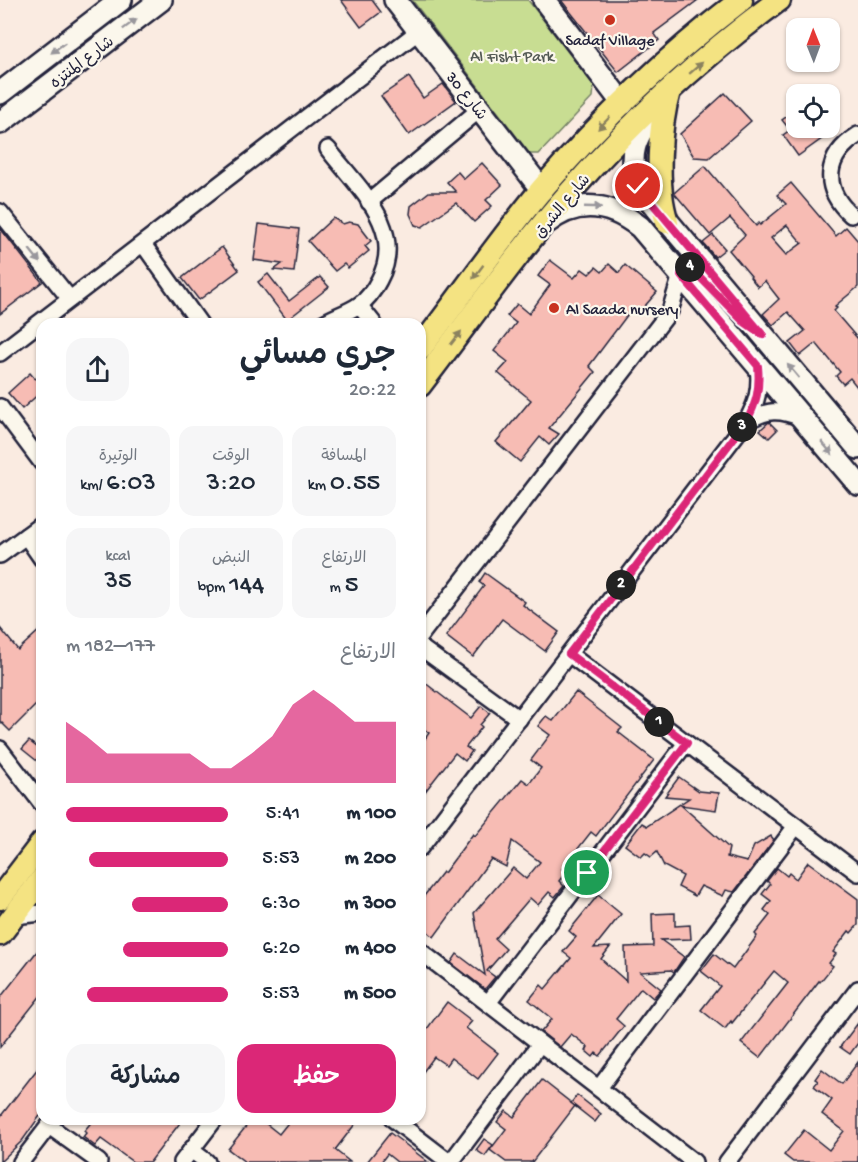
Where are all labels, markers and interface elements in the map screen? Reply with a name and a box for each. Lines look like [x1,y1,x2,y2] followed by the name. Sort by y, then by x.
[603,13,617,27] marker: Sadaf Village
[123,18,138,30] one-way arrow
[786,18,840,72] north arrow
[786,18,840,138] map controls
[47,33,119,94] street label: شارع المنتزه
[566,33,655,52] place label: Sadaf Village
[50,42,66,55] one-way arrow
[470,49,556,68] park label: Al Fisht Park
[688,61,704,74] one-way arrow
[440,69,490,125] street label: شارع 30
[786,84,840,138] button: locate
[597,116,611,130] one-way arrow
[612,160,663,211] pin
[621,169,654,202] icon: check
[532,171,596,243] street label: شارع الشرق
[584,203,603,212] one-way arrow
[29,248,42,264] one-way arrow
[675,252,705,282] pin: 4
[686,257,694,276] text: 4
[473,265,485,280] one-way arrow
[547,301,561,315] marker: Al Saada nursery
[566,302,679,321] place label: Al Saada nursery
[449,331,461,346] one-way arrow
[66,338,129,401] button: share
[239,338,396,376] text: جري مسائي
[787,364,800,379] one-way arrow
[349,380,396,403] text: 20:22
[727,412,757,442] pin: 3
[738,417,746,436] text: 3
[820,440,833,455] one-way arrow
[99,448,137,467] text: الوتيرة
[212,448,250,467] text: الوقت
[321,448,367,467] text: المسافة
[106,469,156,500] text: 6:03
[206,469,256,500] text: 3:20
[330,469,380,500] text: 0.55
[80,477,106,496] text: /km
[308,477,330,496] text: km
[106,548,130,567] text: kcal
[212,550,250,569] text: النبض
[322,550,366,569] text: الارتفاع
[104,567,132,598] text: 35
[606,570,636,600] pin: 2
[229,571,264,602] text: 144
[345,571,358,602] text: 5
[617,575,625,594] text: 2
[198,579,229,598] text: bpm
[330,579,345,598] text: m
[66,636,155,659] text: 177–182 m
[340,643,396,666] text: الارتفاع
[644,707,674,737] pin: 1
[656,712,662,731] text: 1
[266,803,300,826] text: 5:41
[346,803,396,826] text: 100 m
[561,847,612,898] pin
[262,848,300,871] text: 5:53
[345,848,396,871] text: 200 m
[570,856,603,889] icon: arrive
[262,893,300,916] text: 6:30
[344,893,396,916] text: 300 m
[262,938,300,961] text: 6:20
[345,938,396,961] text: 400 m
[262,983,300,1006] text: 5:53
[344,983,396,1006] text: 500 m
[66,1044,225,1113] button: مشاركة
[237,1044,396,1113] button: حفظ

